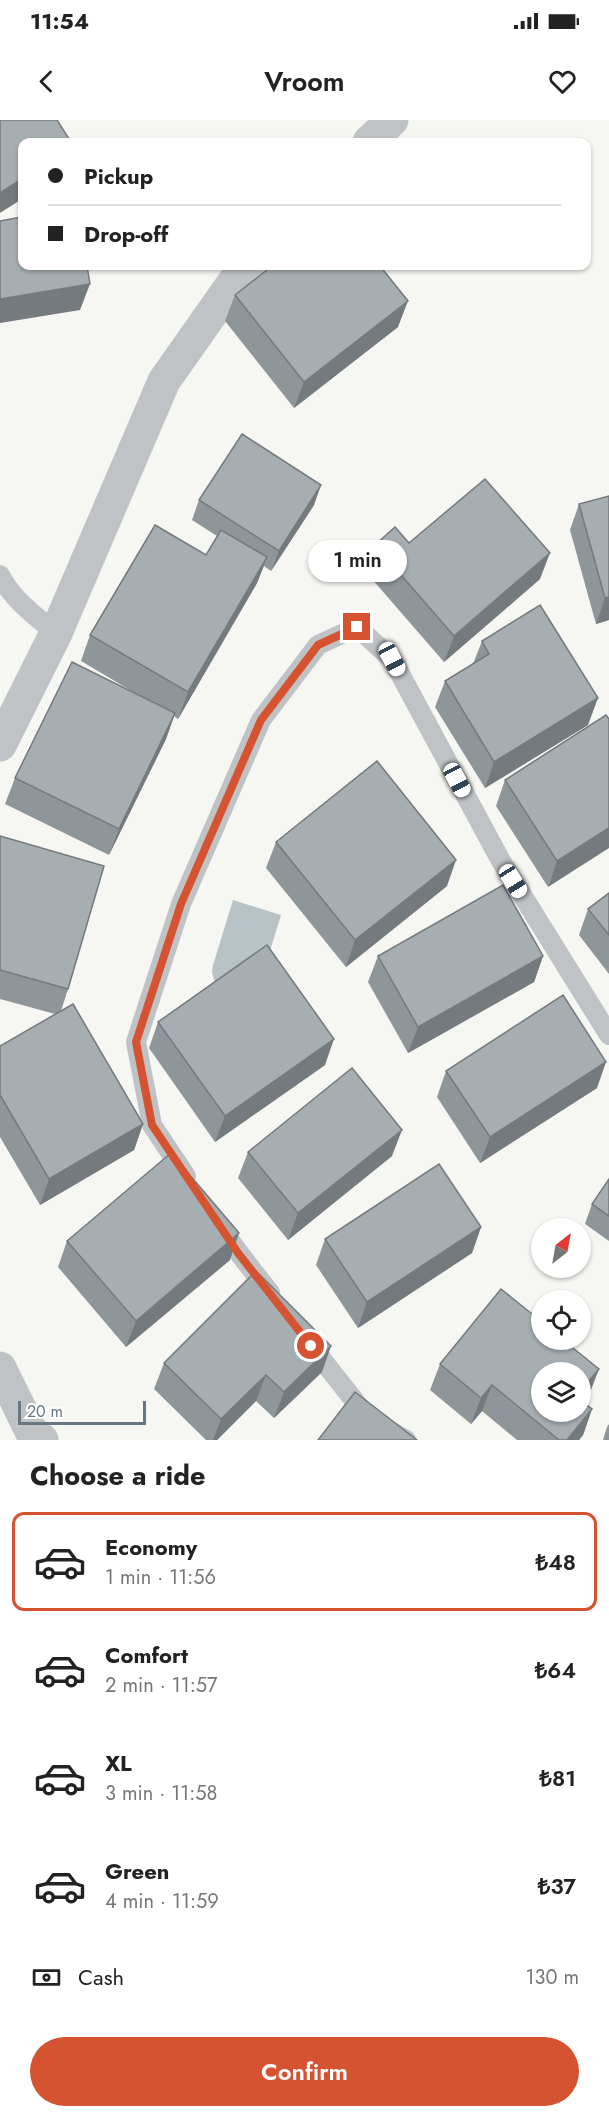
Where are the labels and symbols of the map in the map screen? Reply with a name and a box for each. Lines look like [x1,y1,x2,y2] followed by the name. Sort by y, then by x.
[308,540,406,582] callout: 1 min
[343,613,370,640] route end
[376,639,408,679] car
[441,760,473,800] car
[496,861,530,901] car
[531,1218,591,1278] north arrow
[297,1332,324,1359] route start
[18,1398,146,1426] scale bar

